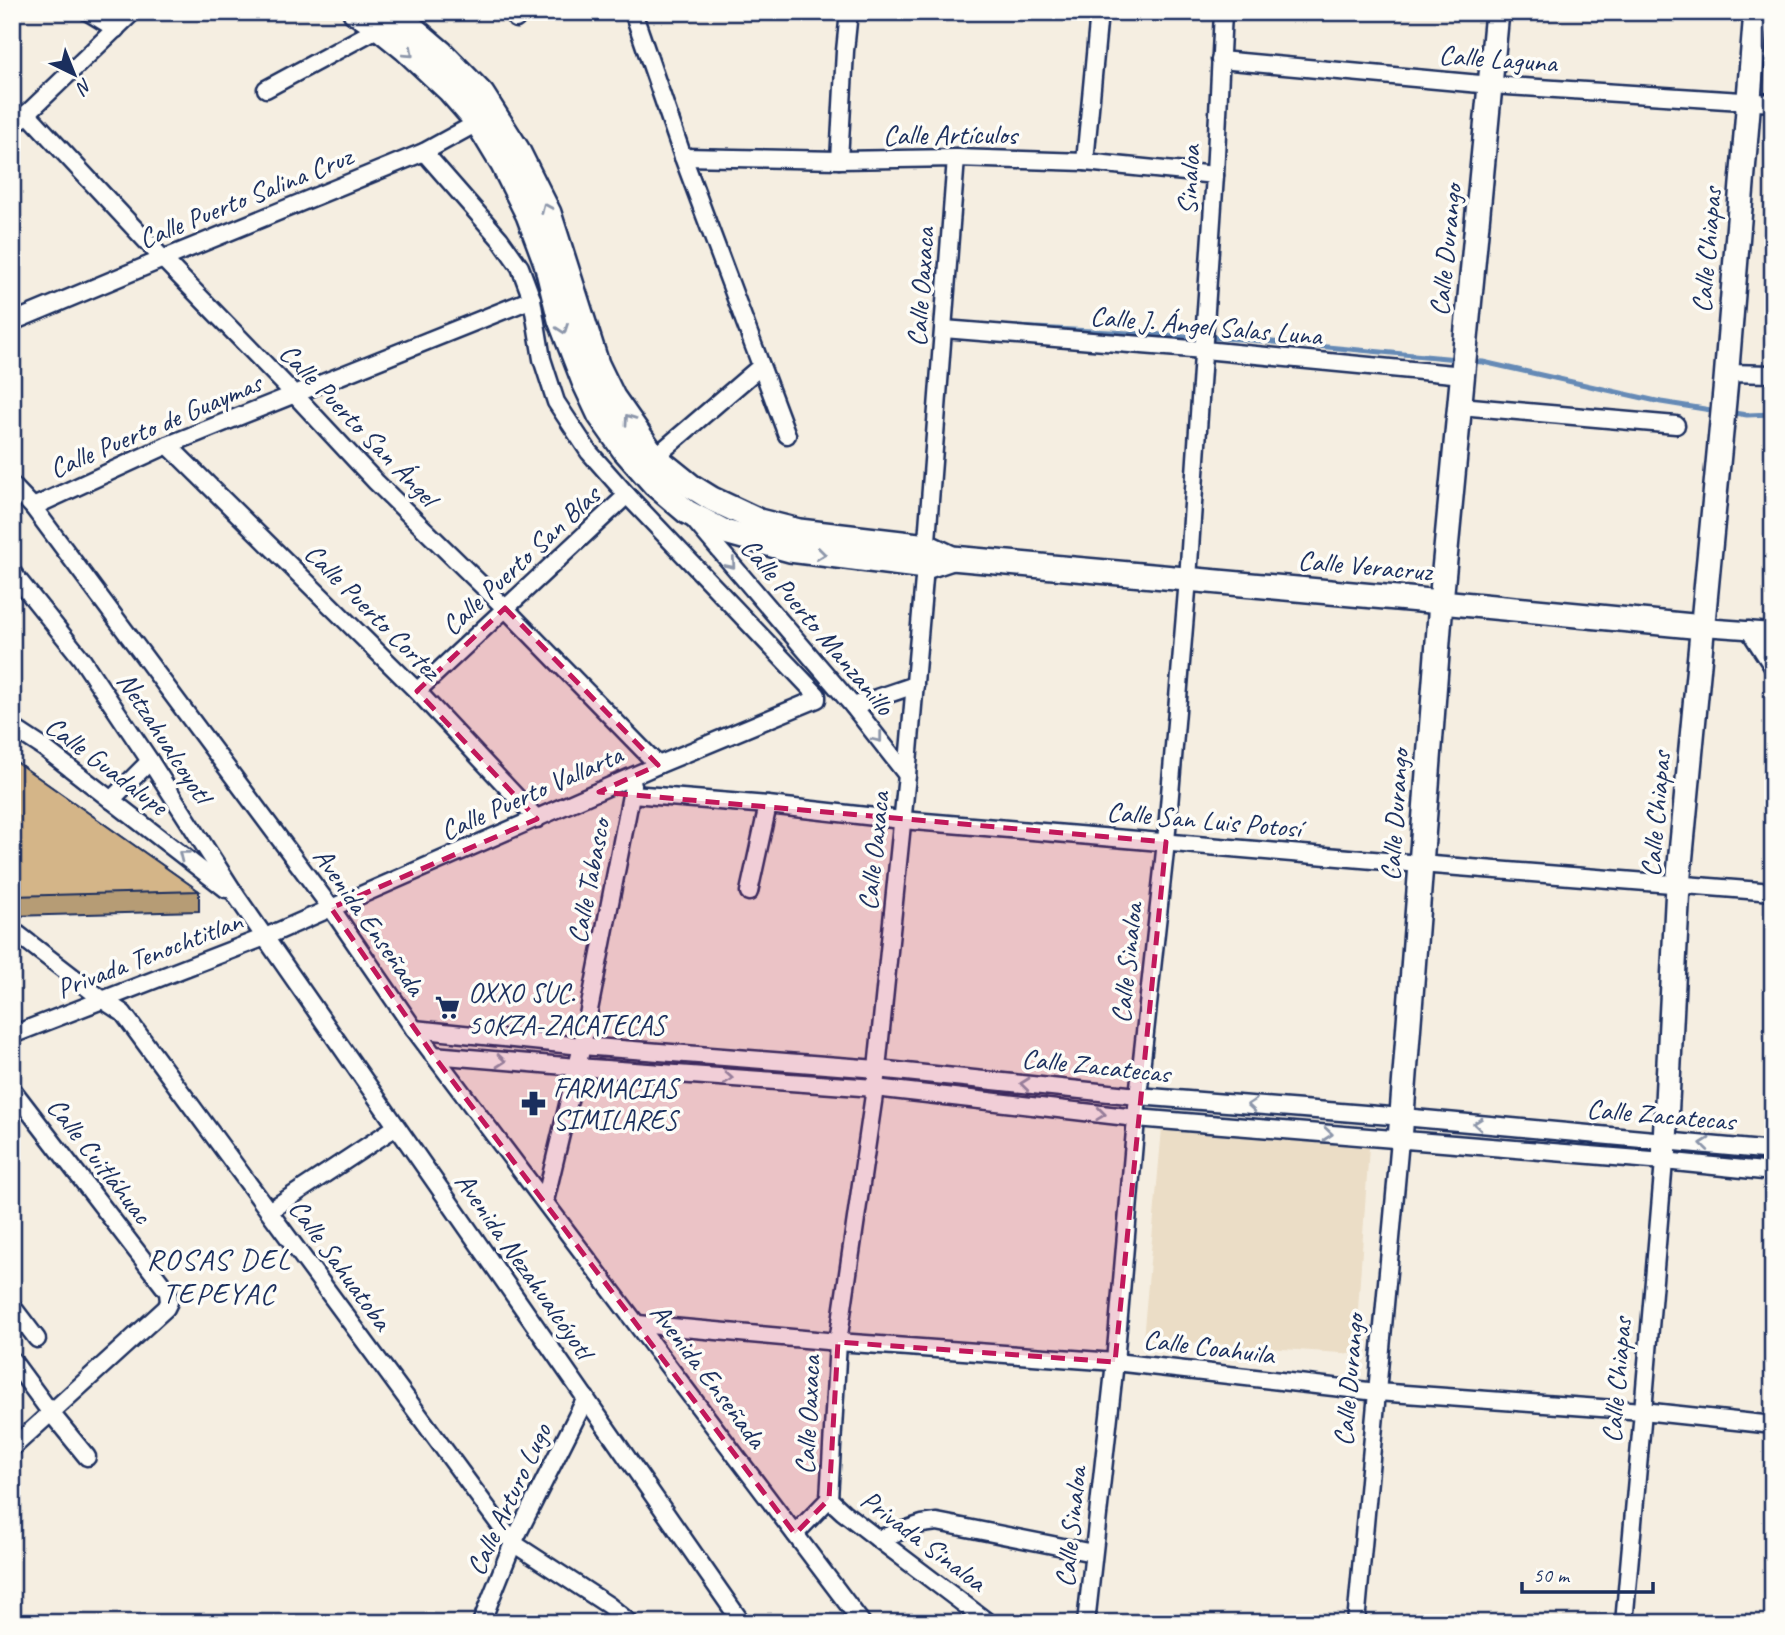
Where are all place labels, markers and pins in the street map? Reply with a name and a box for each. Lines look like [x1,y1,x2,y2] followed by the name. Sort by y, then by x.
[468,975,668,1042] place label: OXXO SUC. 50KZA-ZACATECAS
[434,994,462,1022] supermarket icon: OXXO SUC. 50KZA-ZACATECAS
[553,1070,681,1137] place label: FARMACIAS SIMILARES
[519,1089,547,1117] pharmacy icon: FARMACIAS SIMILARES

